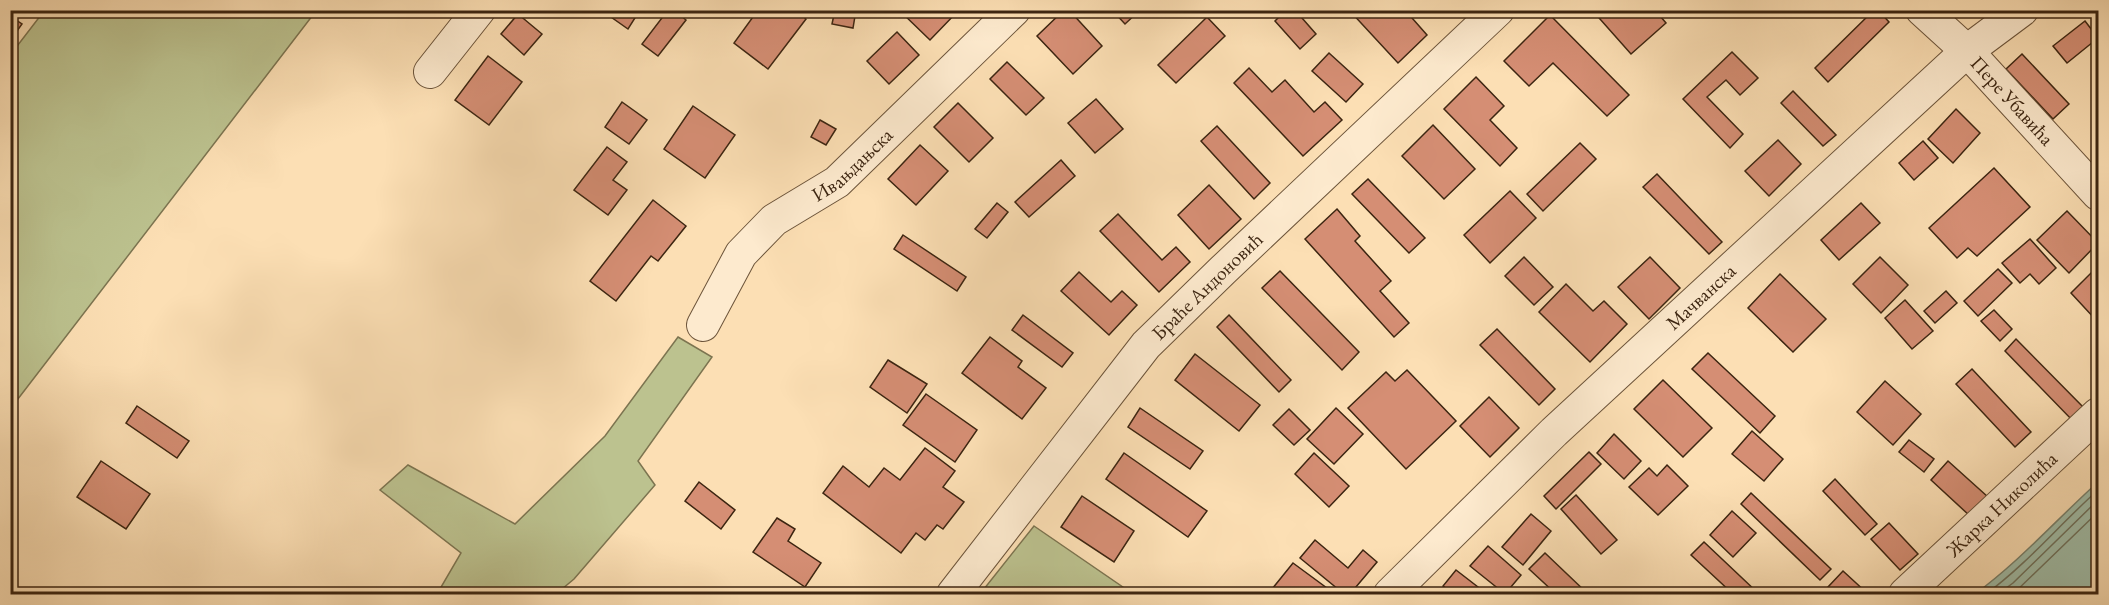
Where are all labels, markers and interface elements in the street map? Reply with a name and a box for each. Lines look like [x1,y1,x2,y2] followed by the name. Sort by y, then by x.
[1965,50,2060,151] street label: Пере Убавића
[807,122,898,207] street label: Ивањдањска
[1146,226,1268,346] street label: Браће Андоновић
[1660,258,1741,336] street label: Мачванска
[1940,446,2063,563] street label: Жарка Николића

